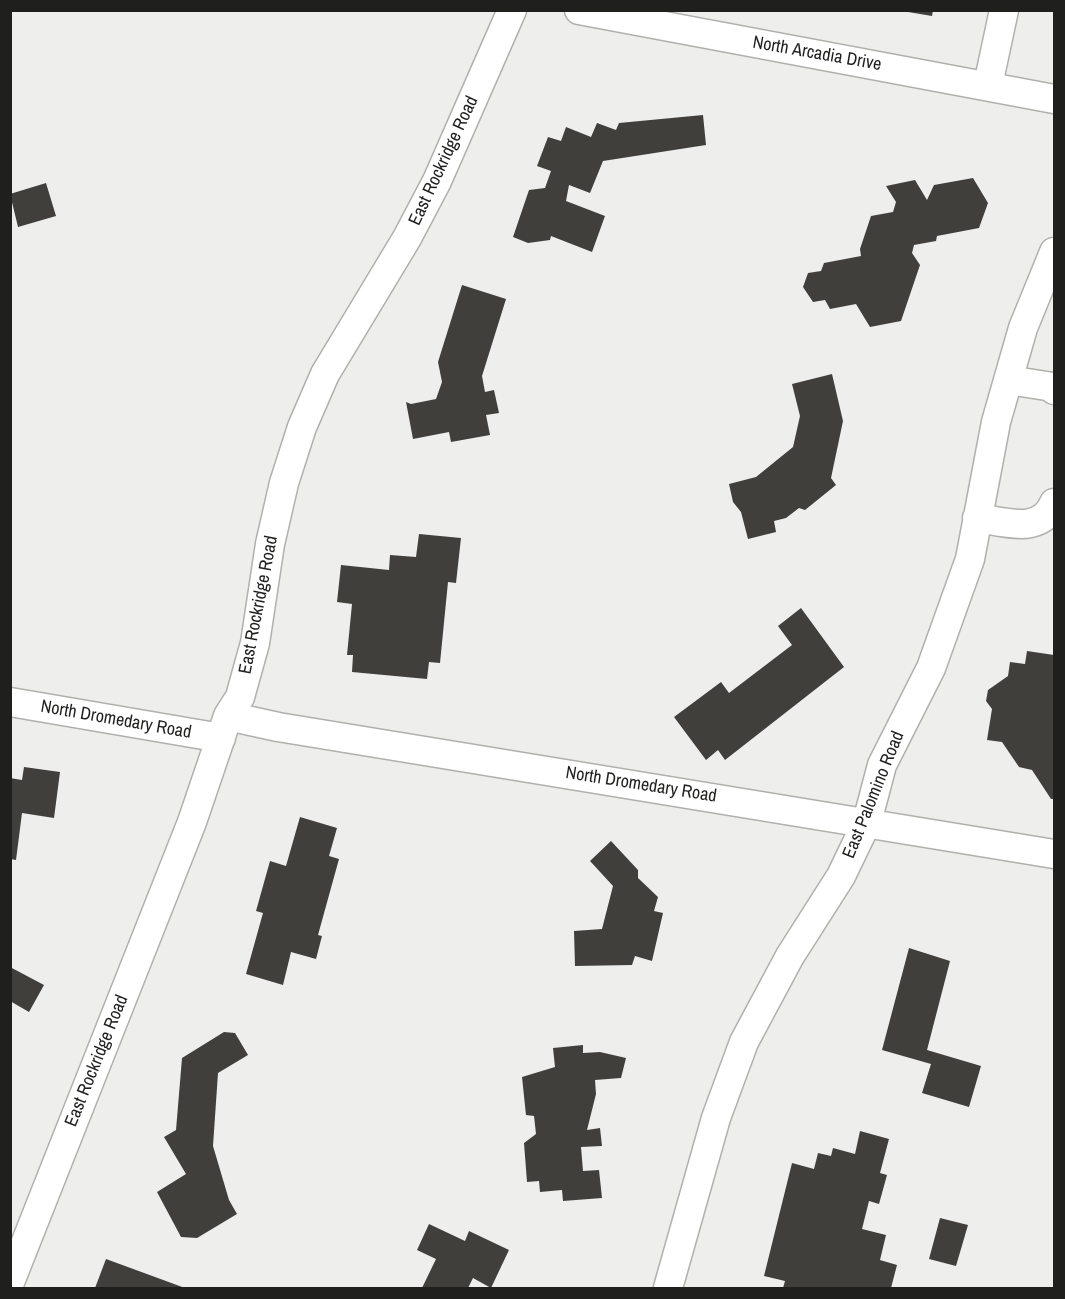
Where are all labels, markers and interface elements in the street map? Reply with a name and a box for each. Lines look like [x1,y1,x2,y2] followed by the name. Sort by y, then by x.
[751,32,883,76] street label: North Arcadia Drive
[405,93,483,229] street label: East Rockridge Road
[235,534,283,676] street label: East Rockridge Road
[39,696,193,744] street label: North Dromedary Road
[839,728,909,862] street label: East Palomino Road
[564,762,718,808] street label: North Dromedary Road
[61,992,133,1130] street label: East Rockridge Road

